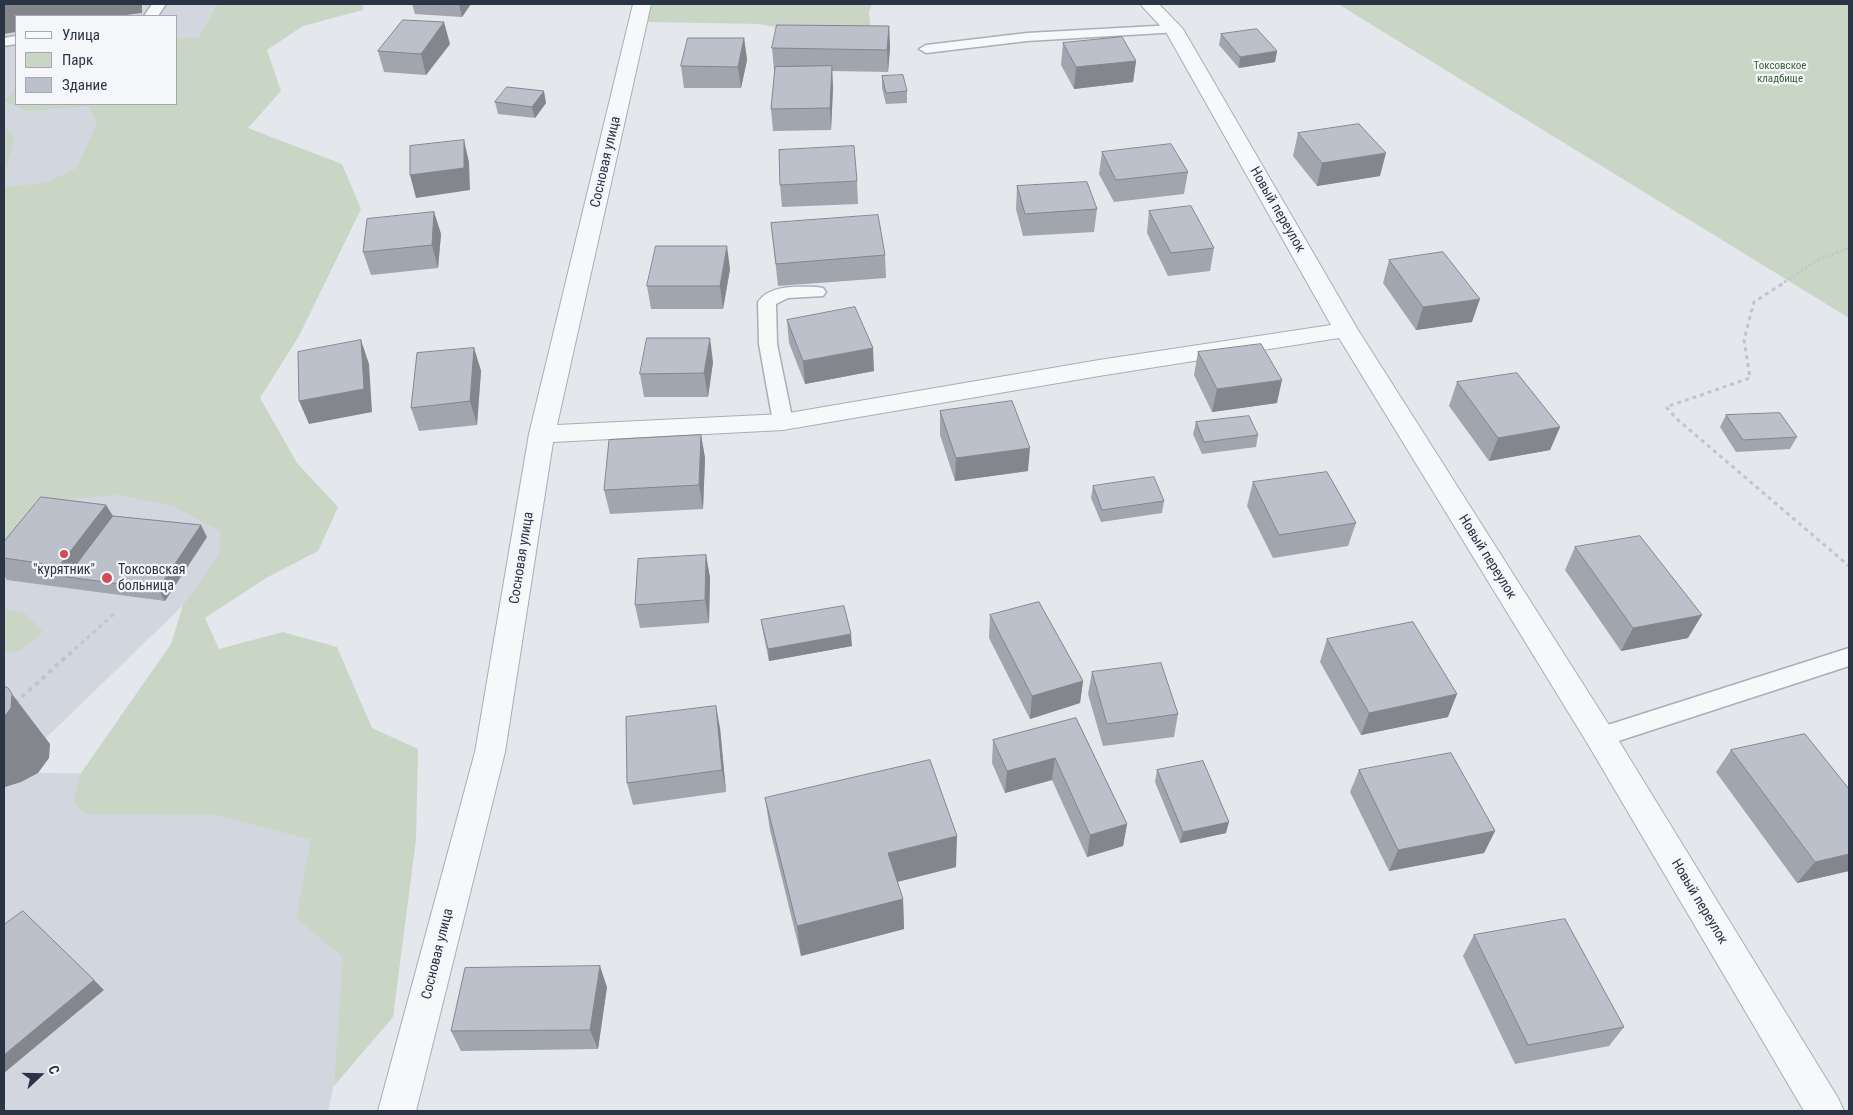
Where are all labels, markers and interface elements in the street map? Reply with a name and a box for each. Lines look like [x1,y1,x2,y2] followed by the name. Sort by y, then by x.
[15,15,178,105] legend
[62,26,100,44] text: Улица
[62,51,93,69] text: Парк
[1754,59,1806,85] park label: Токсовское кладбище
[62,76,107,94] text: Здание
[587,115,625,209] street label: Сосновая улица
[1246,164,1308,256] street label: Новый переулок
[506,511,538,605] street label: Сосновая улица
[1454,512,1520,602] street label: Новый переулок
[58,548,70,560] marker: "курятник"
[33,562,95,578] place label: "курятник"
[118,562,185,594] place label: Токсовская больница
[100,571,114,585] marker: Токсовская больница
[1667,856,1731,948] street label: Новый переулок
[419,907,457,1001] street label: Сосновая улица
[15,1050,65,1100] north arrow
[45,1063,63,1076] text: С

